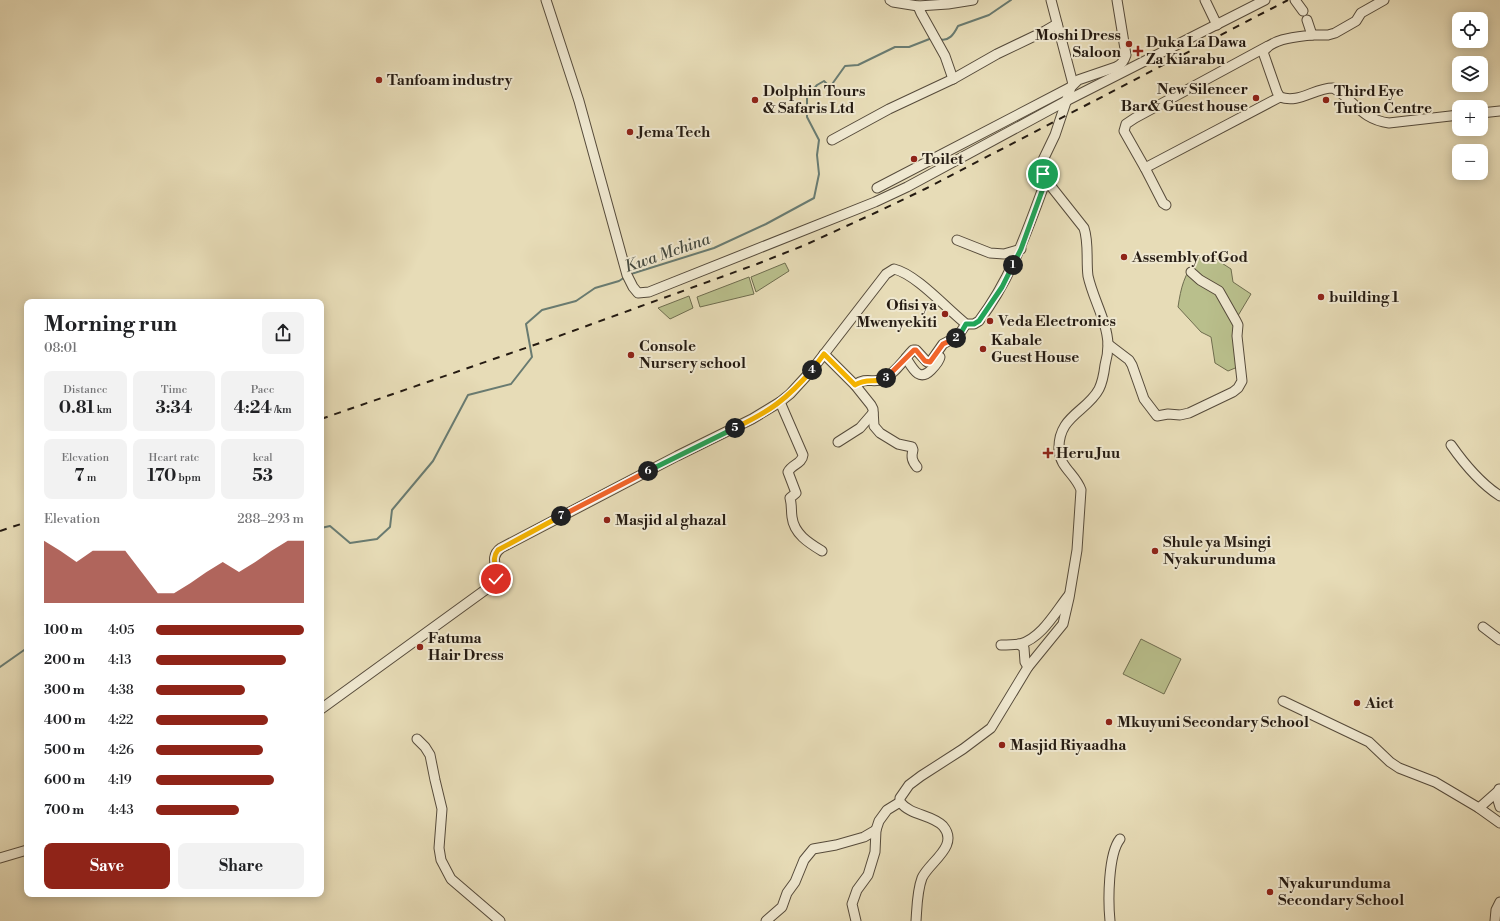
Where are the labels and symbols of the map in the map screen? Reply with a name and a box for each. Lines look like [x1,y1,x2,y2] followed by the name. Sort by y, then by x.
[1035,26,1122,62] place label: Moshi Dress Saloon
[1146,33,1247,69] place label: Duka La Dawa Za Kiarabu
[1124,39,1134,49] marker: Moshi Dress Saloon
[1133,46,1143,56] marker: Duka La Dawa Za Kiarabu
[387,71,513,90] place label: Tanfoam industry
[374,75,384,85] marker: Tanfoam industry
[1121,80,1248,116] place label: New Silencer Bar& Guest house
[763,82,865,118] place label: Dolphin Tours & Safaris Ltd
[1334,82,1432,118] place label: Third Eye Tution Centre
[1251,93,1261,103] marker: New Silencer Bar& Guest house
[750,95,760,105] marker: Dolphin Tours & Safaris Ltd
[1321,95,1331,105] marker: Third Eye Tution Centre
[636,123,711,142] place label: Jema Tech
[625,127,635,137] marker: Jema Tech
[922,150,964,169] place label: Toilet
[909,154,919,164] marker: Toilet
[1026,157,1060,191] pin
[622,229,713,277] water label: Kwa Mchina
[1131,248,1249,267] place label: Assembly of God
[1119,252,1129,262] marker: Assembly of God
[1003,255,1023,275] pin: 1
[1329,288,1400,307] place label: building 1
[1316,292,1326,302] marker: building 1
[856,296,938,332] place label: Ofisi ya Mwenyekiti
[940,309,950,319] marker: Ofisi ya Mwenyekiti
[997,312,1116,331] place label: Veda Electronics
[985,316,995,326] marker: Veda Electronics
[946,328,966,348] pin: 2
[991,331,1079,367] place label: Kabale Guest House
[639,337,746,373] place label: Console Nursery school
[978,344,988,354] marker: Kabale Guest House
[626,350,636,360] marker: Console Nursery school
[802,360,822,380] pin: 4
[876,368,896,388] pin: 3
[725,418,745,438] pin: 5
[1056,444,1121,463] place label: Heru Juu
[1043,448,1053,458] marker: Heru Juu
[638,461,658,481] pin: 6
[551,506,571,526] pin: 7
[615,511,726,530] place label: Masjid al ghazal
[602,515,612,525] marker: Masjid al ghazal
[1163,533,1277,569] place label: Shule ya Msingi Nyakurunduma
[1150,546,1160,556] marker: Shule ya Msingi Nyakurunduma
[479,562,513,596] pin
[428,629,504,665] place label: Fatuma Hair Dress
[415,642,425,652] marker: Fatuma Hair Dress
[1364,694,1394,713] place label: Aict
[1352,698,1362,708] marker: Aict
[1117,713,1309,732] place label: Mkuyuni Secondary School
[1104,717,1114,727] marker: Mkuyuni Secondary School
[1010,736,1127,755] place label: Masjid Riyaadha
[997,740,1007,750] marker: Masjid Riyaadha
[1278,874,1404,910] place label: Nyakurunduma Secondary School
[1265,887,1275,897] marker: Nyakurunduma Secondary School

